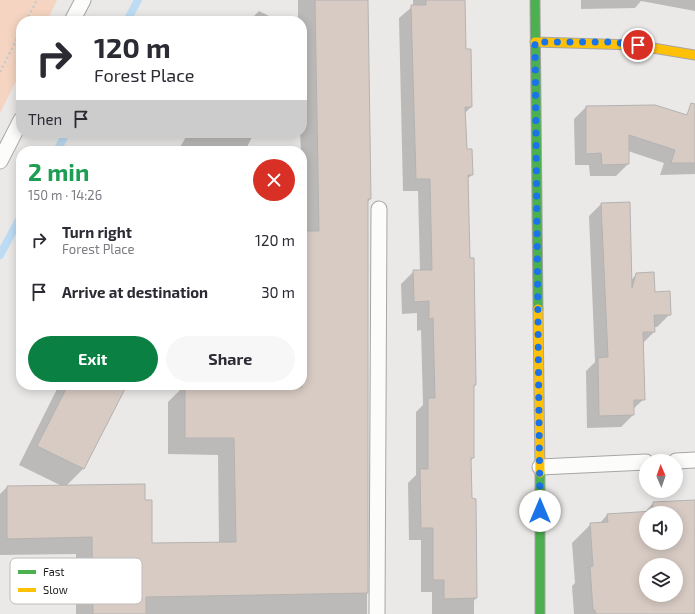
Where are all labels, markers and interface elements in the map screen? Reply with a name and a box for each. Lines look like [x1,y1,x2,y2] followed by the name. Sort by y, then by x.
[621,28,655,62] pin
[94,30,171,64] text: 120 m
[28,32,80,84] icon: right
[627,34,649,56] icon: arrive
[94,64,194,86] text: Forest Place
[70,108,92,130] icon: arrive
[28,110,62,128] text: Then
[28,157,89,186] text: 2 min
[253,159,295,201] button: close
[28,187,102,203] text: 150 m · 14:26
[62,223,132,241] text: Turn right
[28,229,50,251] icon: right
[255,231,295,249] text: 120 m
[62,241,135,257] text: Forest Place
[28,281,50,303] icon: arrive
[62,283,208,301] text: Arrive at destination
[261,283,295,301] text: 30 m
[28,336,158,382] button: Exit
[166,336,295,382] button: Share
[639,454,683,498] north arrow
[639,454,683,602] map controls
[519,490,561,532] position arrow
[639,506,683,550] button: sound
[10,558,142,604] legend
[639,558,683,602] button: layers
[43,565,65,578] text: Fast
[43,583,68,596] text: Slow

